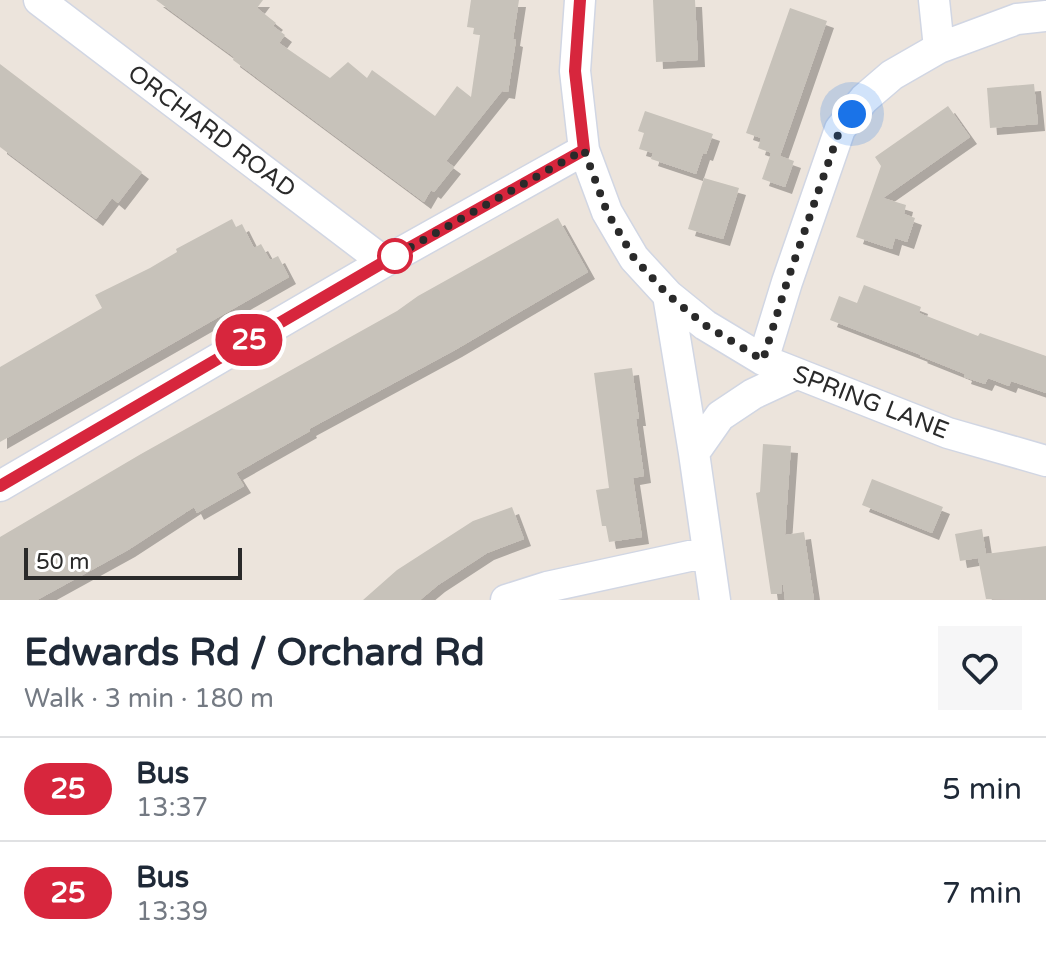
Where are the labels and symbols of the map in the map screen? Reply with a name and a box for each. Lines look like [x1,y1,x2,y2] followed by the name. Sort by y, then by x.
[122,59,301,204] street label: ORCHARD ROAD
[832,94,872,134] your location
[378,239,412,273] unlabelled marker
[213,314,285,366] line badge: 25
[789,359,953,445] street label: SPRING LANE
[24,544,242,580] scale bar

